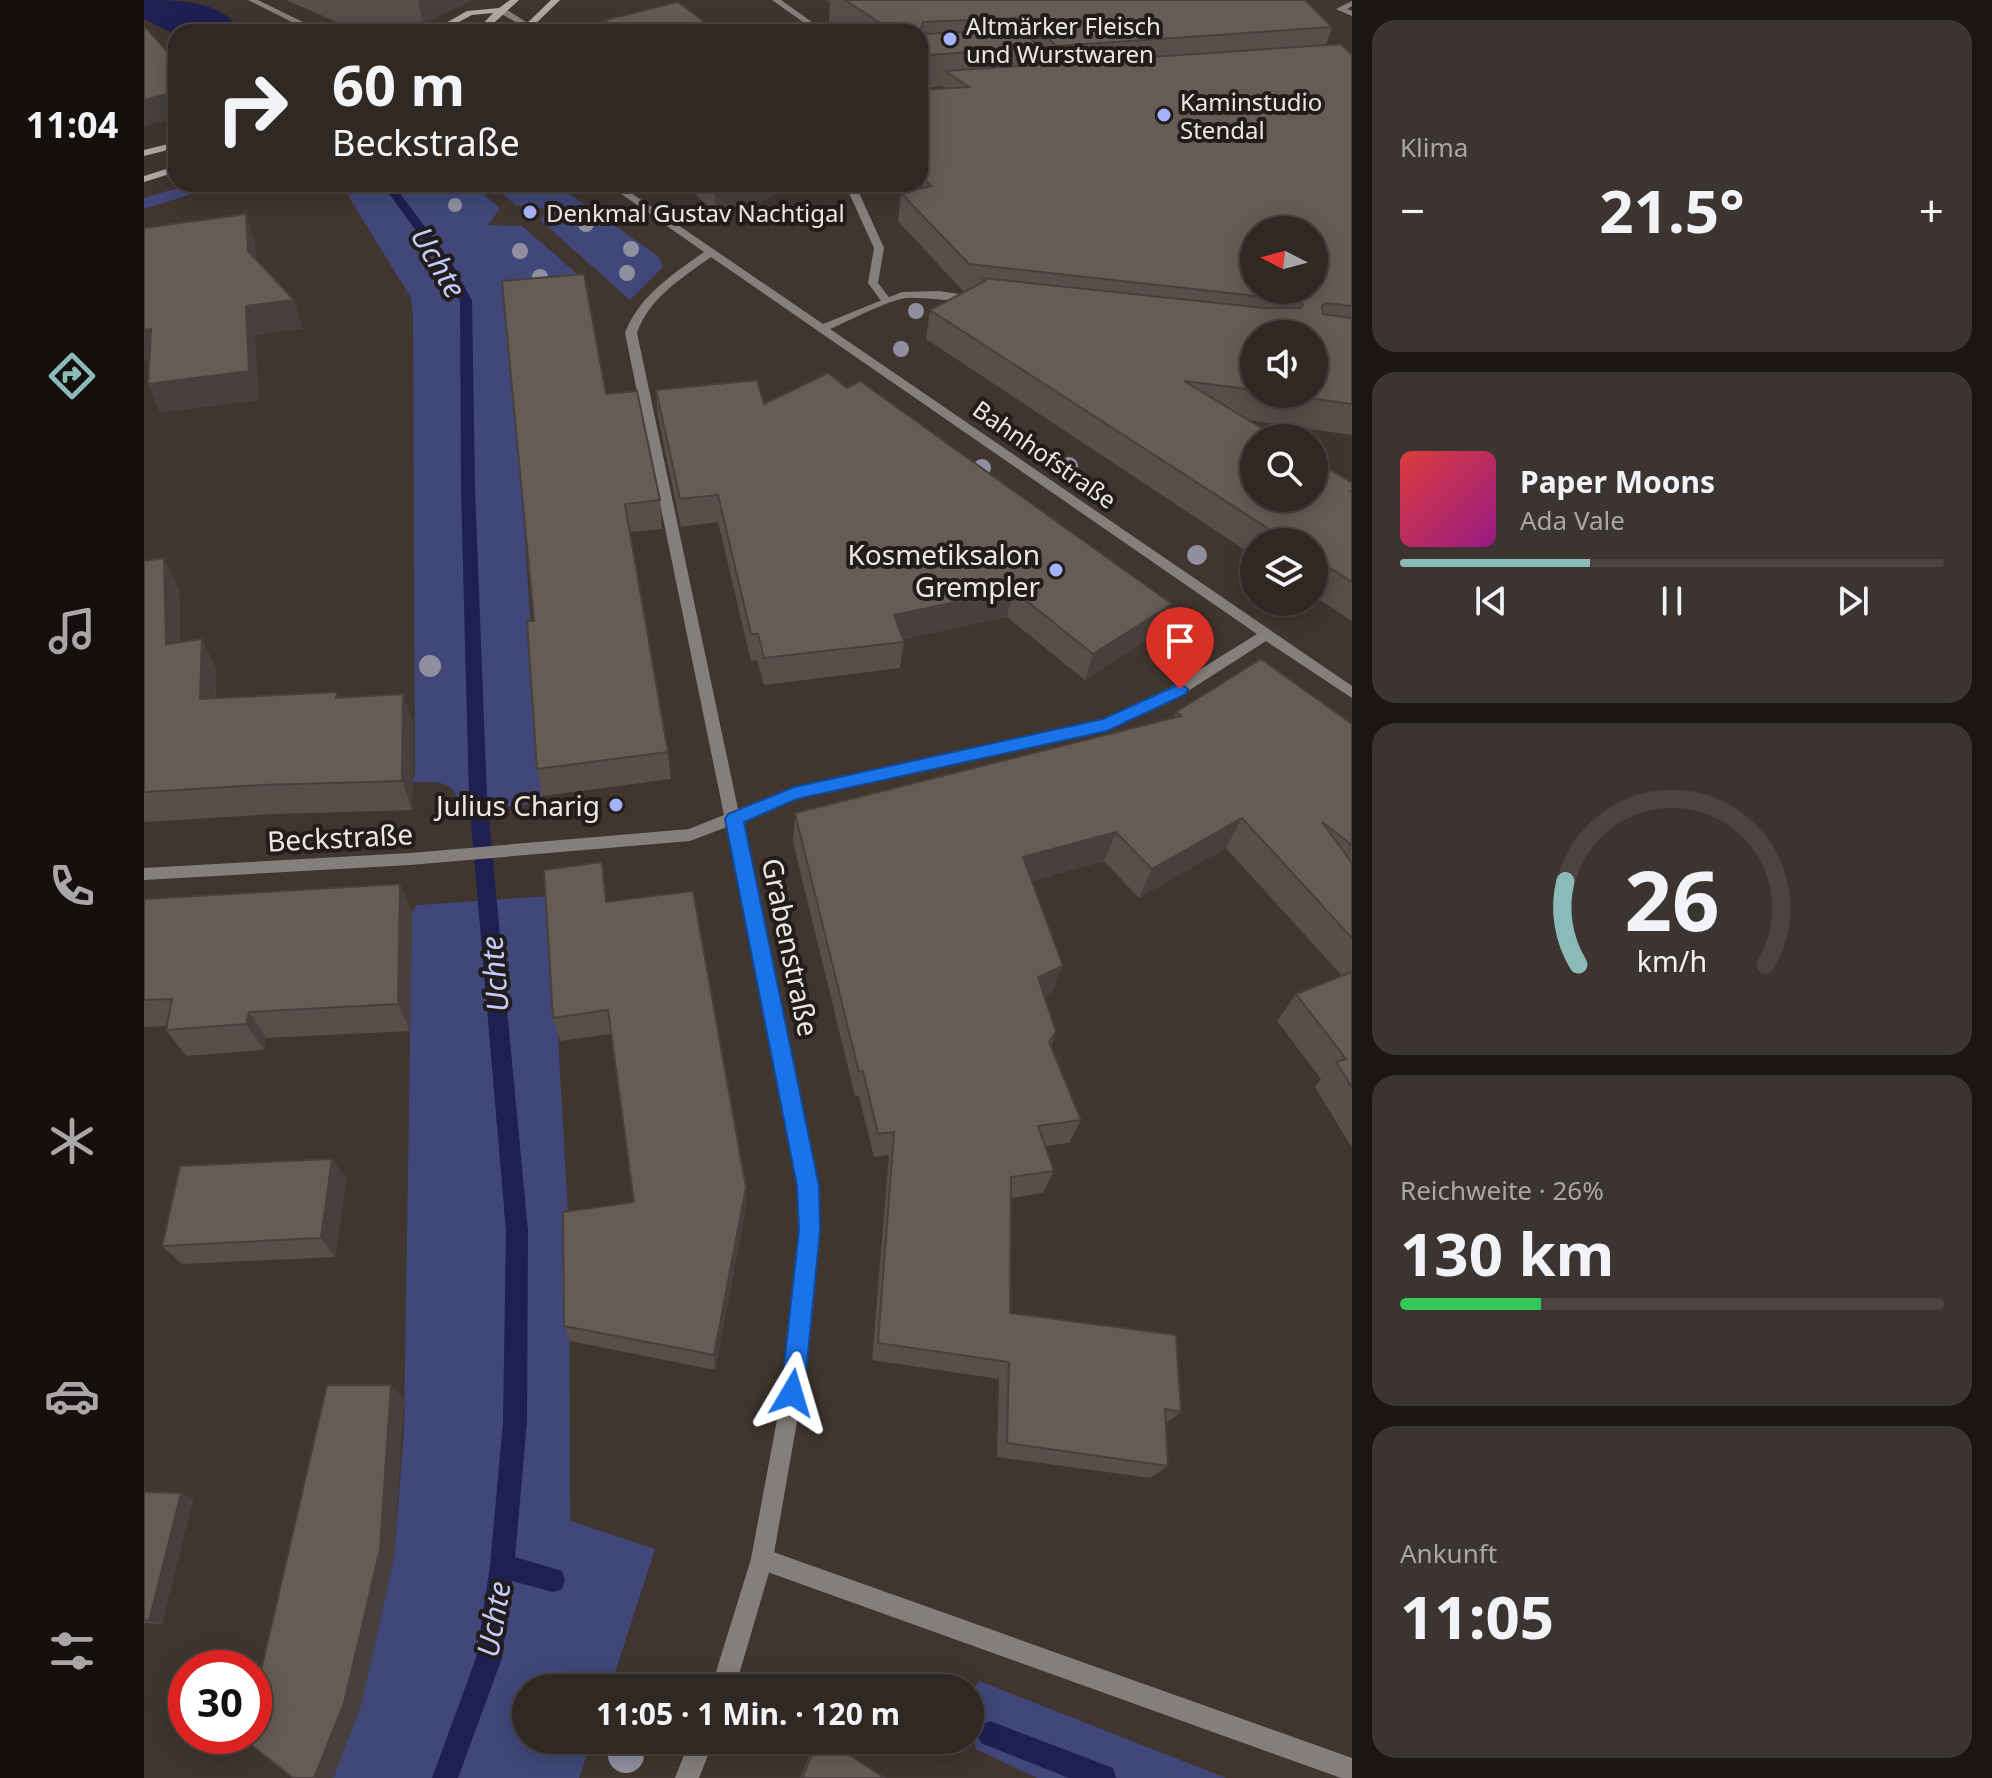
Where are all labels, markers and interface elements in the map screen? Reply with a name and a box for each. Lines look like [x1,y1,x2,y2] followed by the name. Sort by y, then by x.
[966,9,1161,70] place label: Altmärker Fleisch und Wurstwaren
[941,30,959,48] marker: Altmärker Fleisch und Wurstwaren
[332,46,465,122] text: 60 m
[200,56,304,160] icon: right
[1180,85,1322,146] place label: Kaminstudio Stendal
[26,100,118,149] text: 11:04
[1155,106,1173,124] marker: Kaminstudio Stendal
[332,118,520,167] text: Beckstraße
[1400,129,1468,165] text: Klima
[1599,169,1745,251] text: 21.5°
[1400,180,1425,240] text: −
[1919,180,1944,240] text: +
[546,196,845,229] place label: Denkmal Gustav Nachtigal
[521,203,539,221] marker: Denkmal Gustav Nachtigal
[1240,216,1328,304] north arrow
[1240,216,1328,616] map controls
[402,219,476,305] water label: Uchte
[1240,320,1328,408] button: sound
[44,348,100,404] icon: directions
[967,392,1123,516] street label: Bahnhofstraße
[1240,424,1328,512] button: search
[1520,461,1715,502] text: Paper Moons
[1520,502,1625,538] text: Ada Vale
[1240,528,1328,616] button: layers
[847,535,1040,605] place label: Kosmetiksalon Grempler
[1047,561,1065,579] marker: Kosmetiksalon Grempler
[1469,579,1513,623] icon: previous
[1650,579,1694,623] icon: pause
[1831,579,1875,623] icon: next
[44,603,100,659] icon: music
[1146,607,1214,689] pin
[1158,619,1202,663] icon: arrive
[433,786,600,824] place label: Julius Charig
[607,796,625,814] marker: Julius Charig
[266,814,414,860] street label: Beckstraße
[1624,842,1720,955] text: 26
[754,854,828,1040] street label: Grabenstraße
[44,858,100,914] icon: phone
[470,934,518,1014] water label: Uchte
[1637,941,1707,980] text: km/h
[44,1113,100,1169] icon: climate
[1400,1172,1604,1208] text: Reichweite · 26%
[1400,1212,1614,1294] text: 130 km
[750,1351,834,1435] position arrow
[44,1368,100,1424] icon: car
[1400,1535,1497,1571] text: Ankunft
[1400,1575,1554,1657] text: 11:05
[466,1578,520,1660] water label: Uchte
[44,1623,100,1679] icon: filters
[168,1650,272,1754] speed limit sign: 30
[596,1693,900,1734] text: 11:05 · 1 Min. · 120 m

